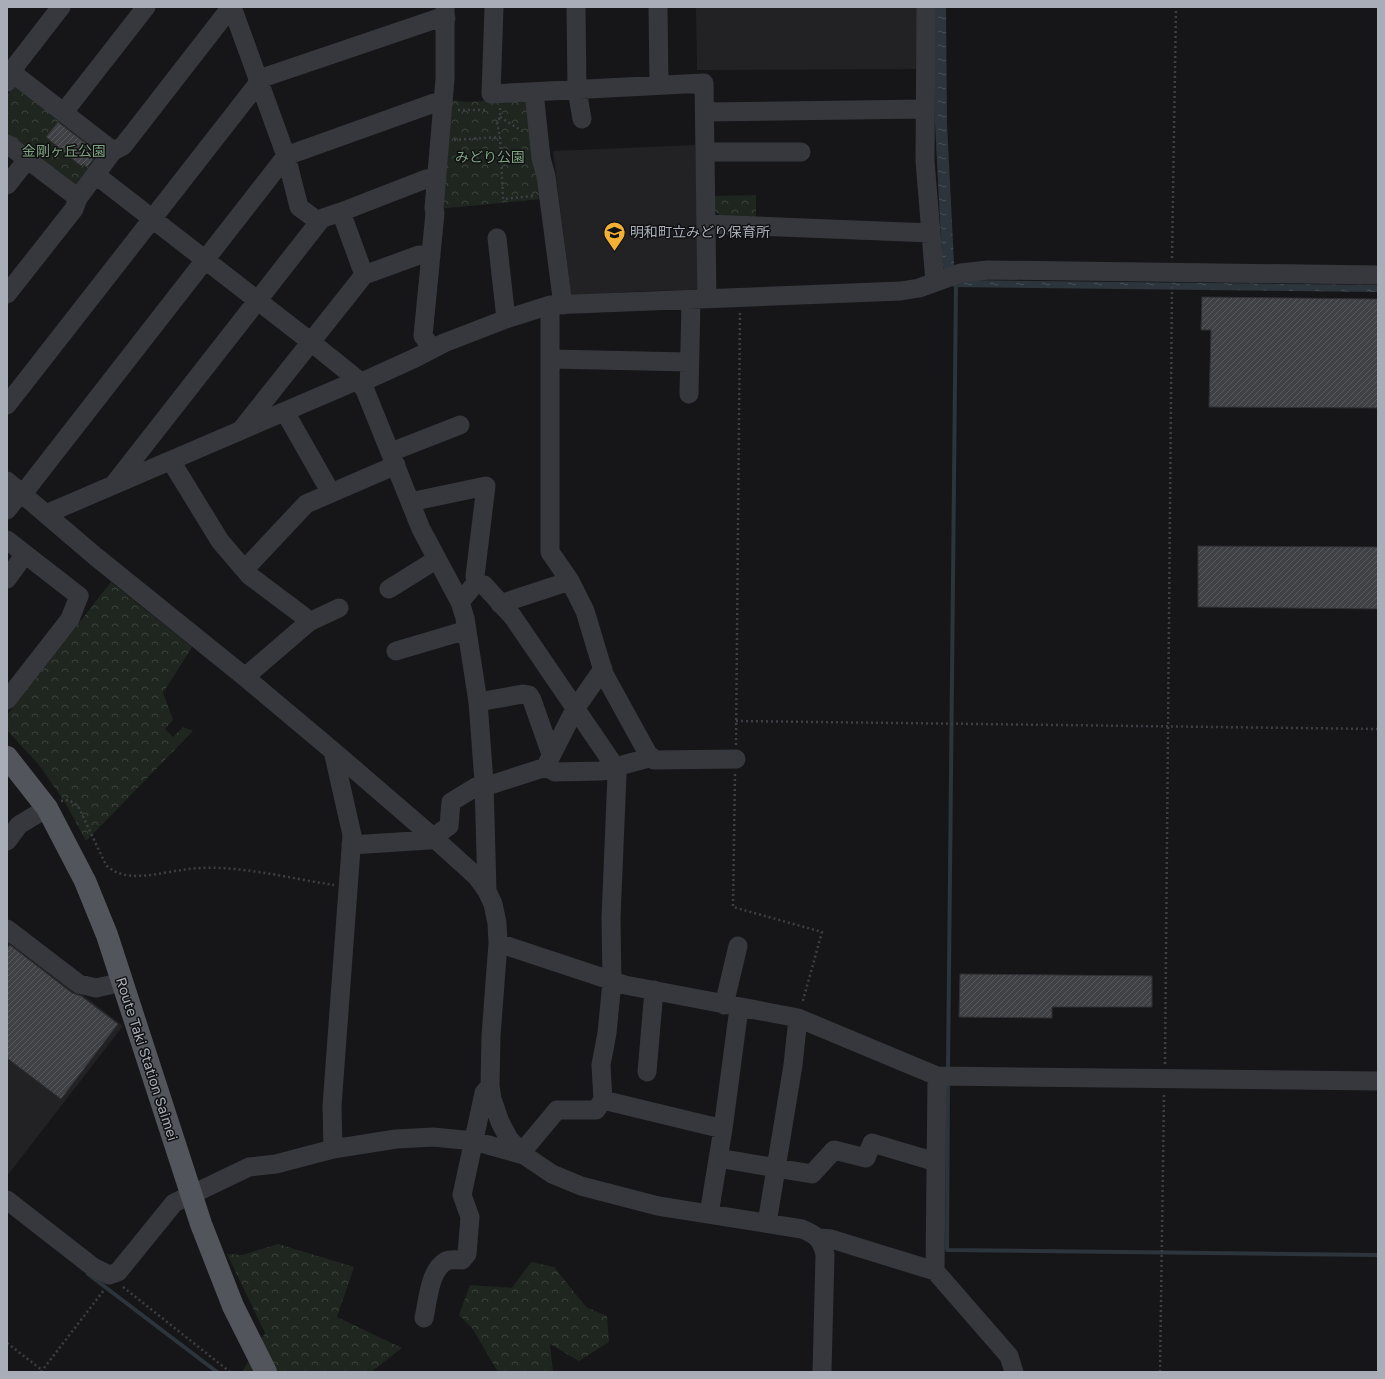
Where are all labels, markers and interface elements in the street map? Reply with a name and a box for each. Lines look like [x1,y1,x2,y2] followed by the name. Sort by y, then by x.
[22,142,106,159] park label: 金剛ヶ丘公園
[455,148,525,165] park label: みどり公園
[602,219,628,252] school or university icon: 明和町立みどり保育所
[630,223,770,240] place label: 明和町立みどり保育所
[113,975,182,1143] street label: Route Taki Station Saimei

